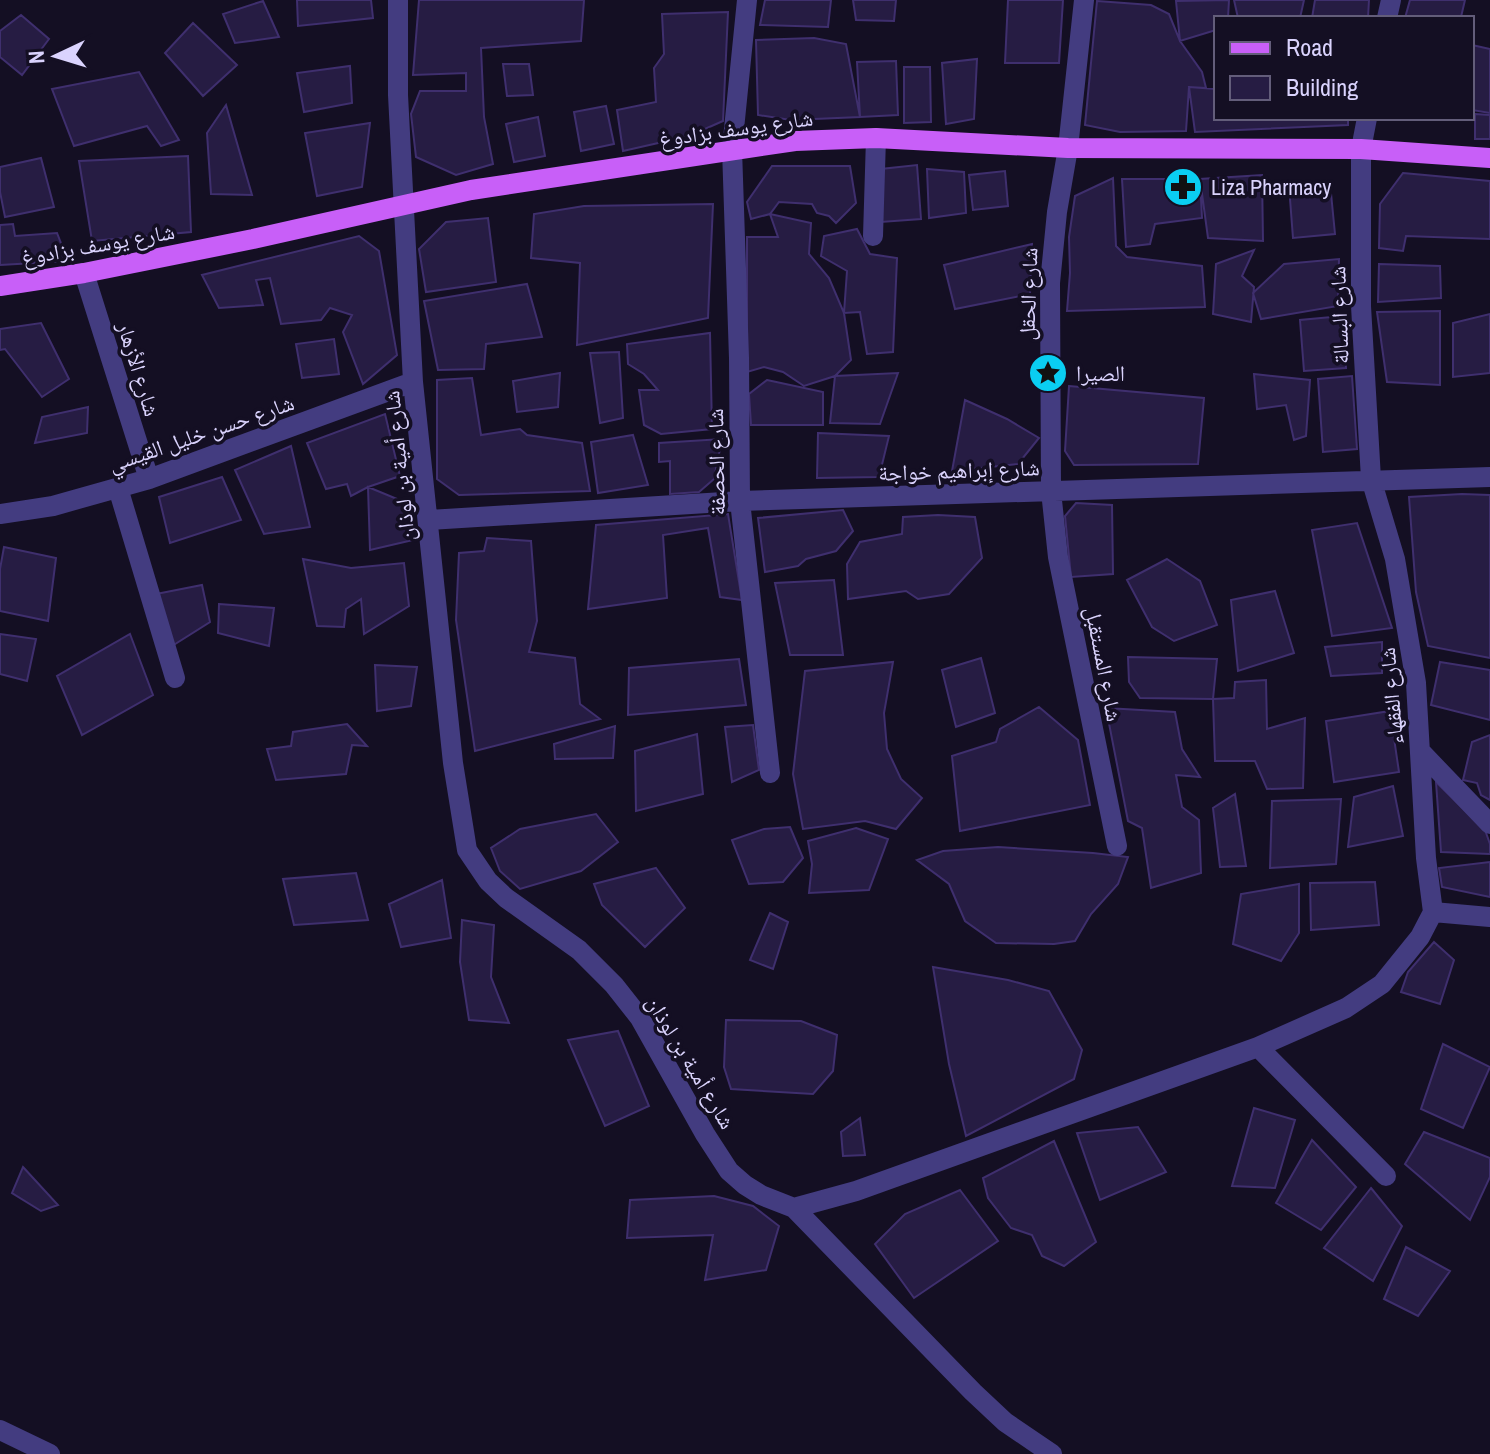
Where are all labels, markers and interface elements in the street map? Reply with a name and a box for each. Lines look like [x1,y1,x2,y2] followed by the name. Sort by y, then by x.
[16,16,96,96] north arrow
[1214,16,1474,120] legend
[1286,31,1333,63] text: Road
[21,50,51,65] text: N
[1286,71,1358,103] text: Building
[657,102,815,154] street label: شارع يوسف بزادوغ
[1162,166,1204,208] pharmacy icon: Liza Pharmacy
[1211,172,1331,202] place label: Liza Pharmacy
[19,216,177,272] street label: شارع يوسف بزادوغ
[1011,247,1045,341] street label: شارع الحقل
[1322,266,1356,364] street label: شارع البسالة
[110,317,168,420] street label: شارع الأزهار
[1027,352,1069,394] place icon: الصيرا
[1076,358,1125,388] place label: الصيرا
[104,387,299,481] street label: شارع حسن خليل القيسي
[376,389,422,543] street label: شارع أمية بن لوذان
[700,408,732,516] street label: شارع الحصفة
[878,452,1040,488] street label: شارع إبراهيم خواجة
[1078,604,1130,724] street label: شارع المستقبل
[1372,646,1410,746] street label: شارع الفقهاء
[639,990,743,1134] street label: شارع أمية بن لوذان

